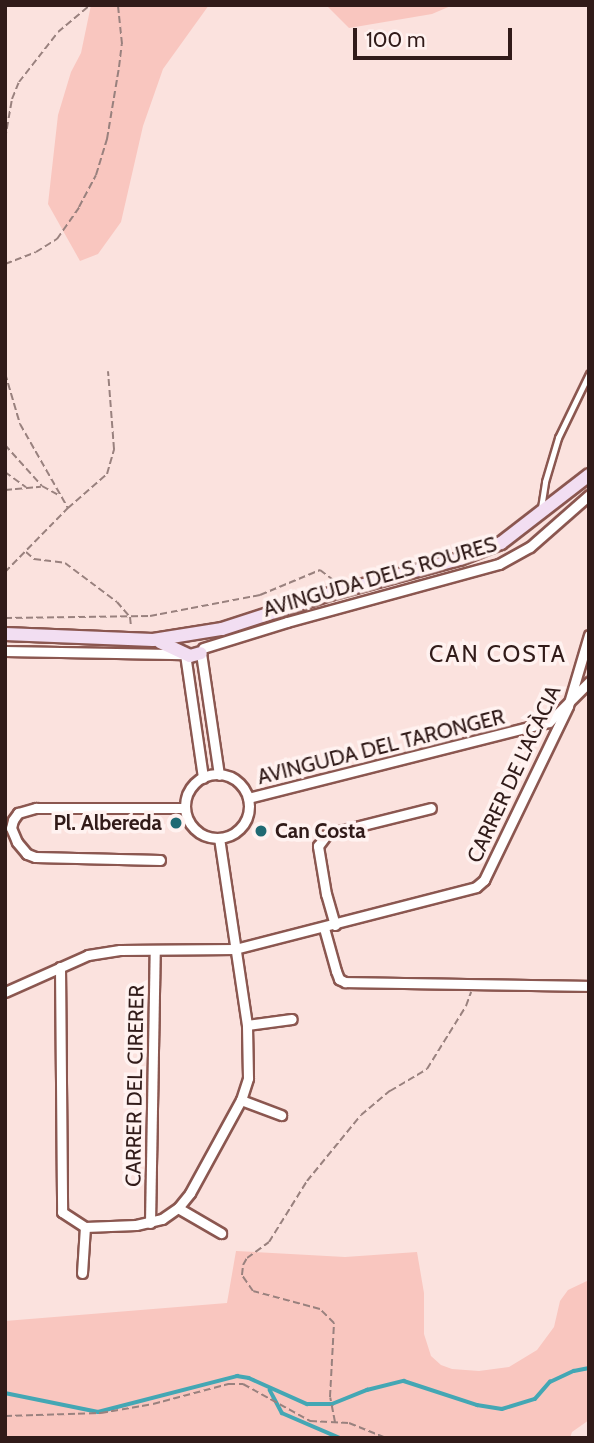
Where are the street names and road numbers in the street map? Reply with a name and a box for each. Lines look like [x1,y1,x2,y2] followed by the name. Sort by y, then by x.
[260,532,500,622] street label: AVINGUDA DELS ROURES
[462,681,566,867] street label: CARRER DE L'ACÀCIA
[255,704,507,790] street label: AVINGUDA DEL TARONGER
[121,985,149,1187] street label: CARRER DEL CIRERER

